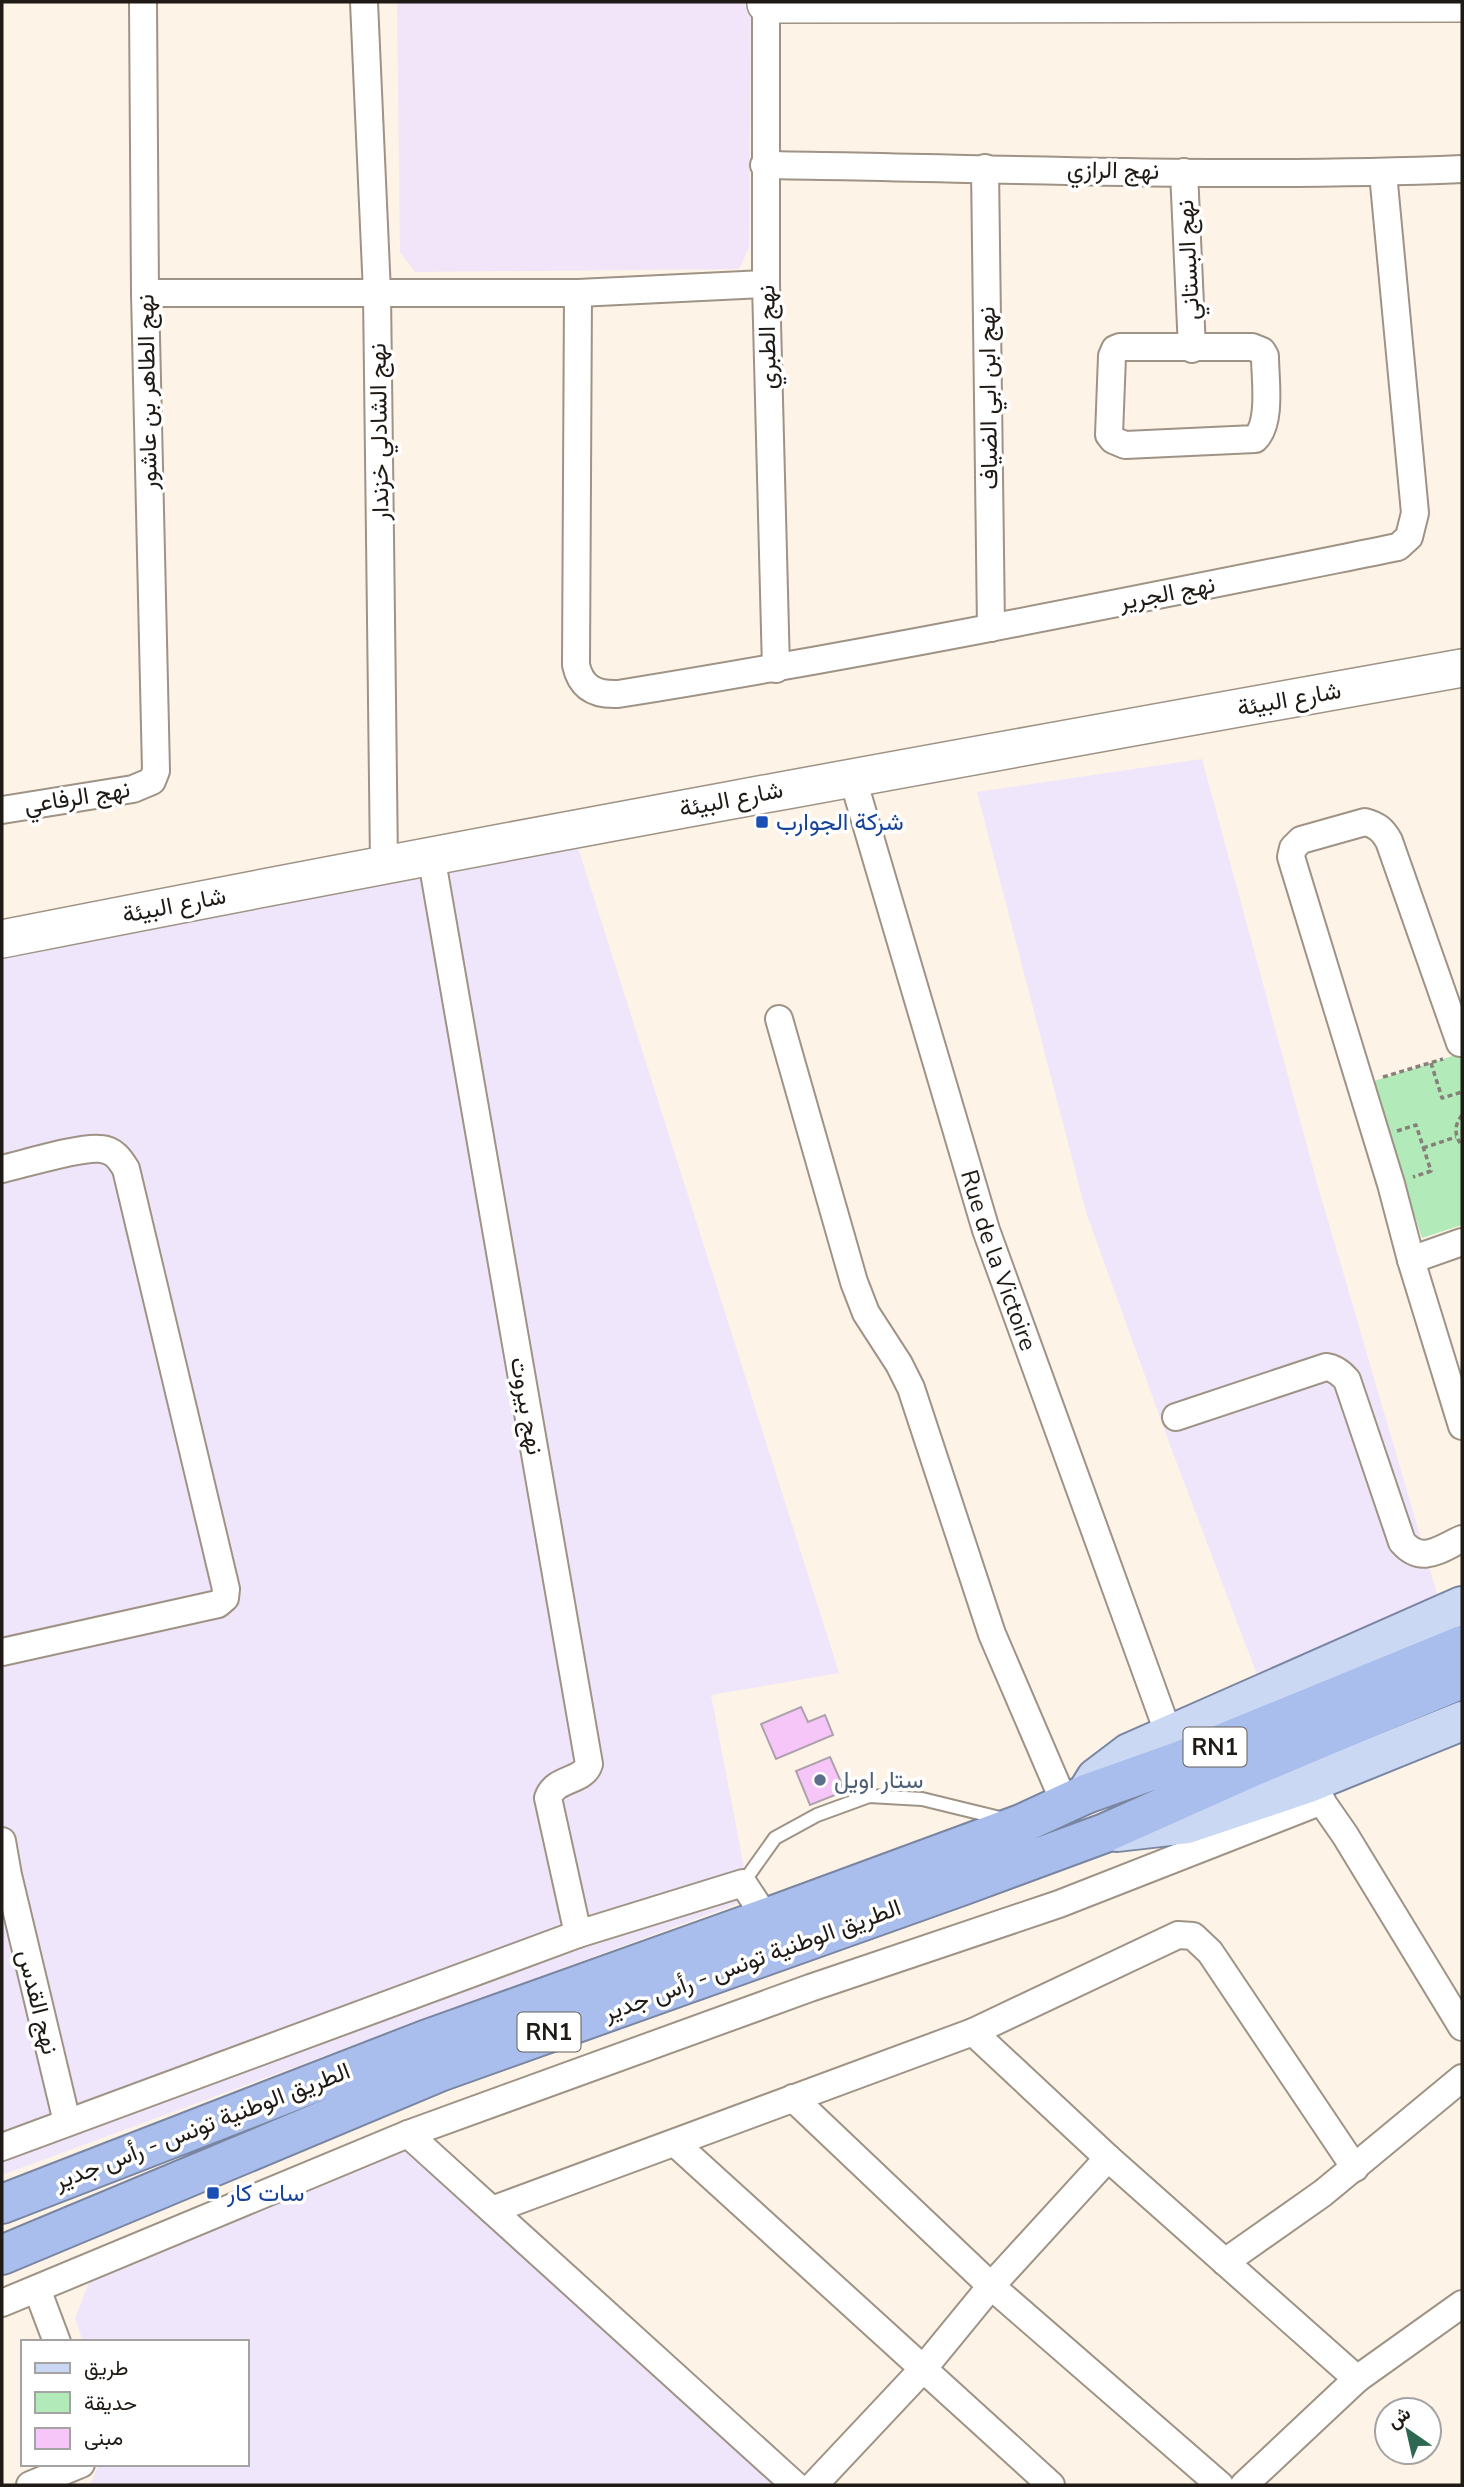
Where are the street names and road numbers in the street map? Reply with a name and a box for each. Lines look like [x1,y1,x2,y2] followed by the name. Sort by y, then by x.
[1067,153,1159,190] street label: نهج الرازي
[1169,199,1210,321] street label: نهج البستاني
[750,284,787,390] street label: نهج الطبري
[129,294,166,491] street label: نهج الطاهر بن عاشور
[970,306,1009,490] street label: نهج ابن ابي الضياف
[361,343,400,522] street label: نهج الشادلي خزندار
[1115,568,1218,619] street label: نهج الجرير
[1235,674,1343,724] street label: شارع البيئة
[22,773,133,824] street label: نهج الرفاعي
[676,773,786,825] street label: شارع البيئة
[119,879,229,931] street label: شارع البيئة
[953,1166,1044,1355] street label: Rue de la Victoire
[502,1355,551,1458] street label: نهج بيروت
[1184,1728,1246,1766] road number: RN1
[598,1891,905,2029] street label: الطريق الوطنية تونس - رأس جدير
[9,1946,66,2058] street label: نهج القدس
[518,2012,580,2052] road number: RN1
[49,2055,355,2198] street label: الطريق الوطنية تونس - رأس جدير

